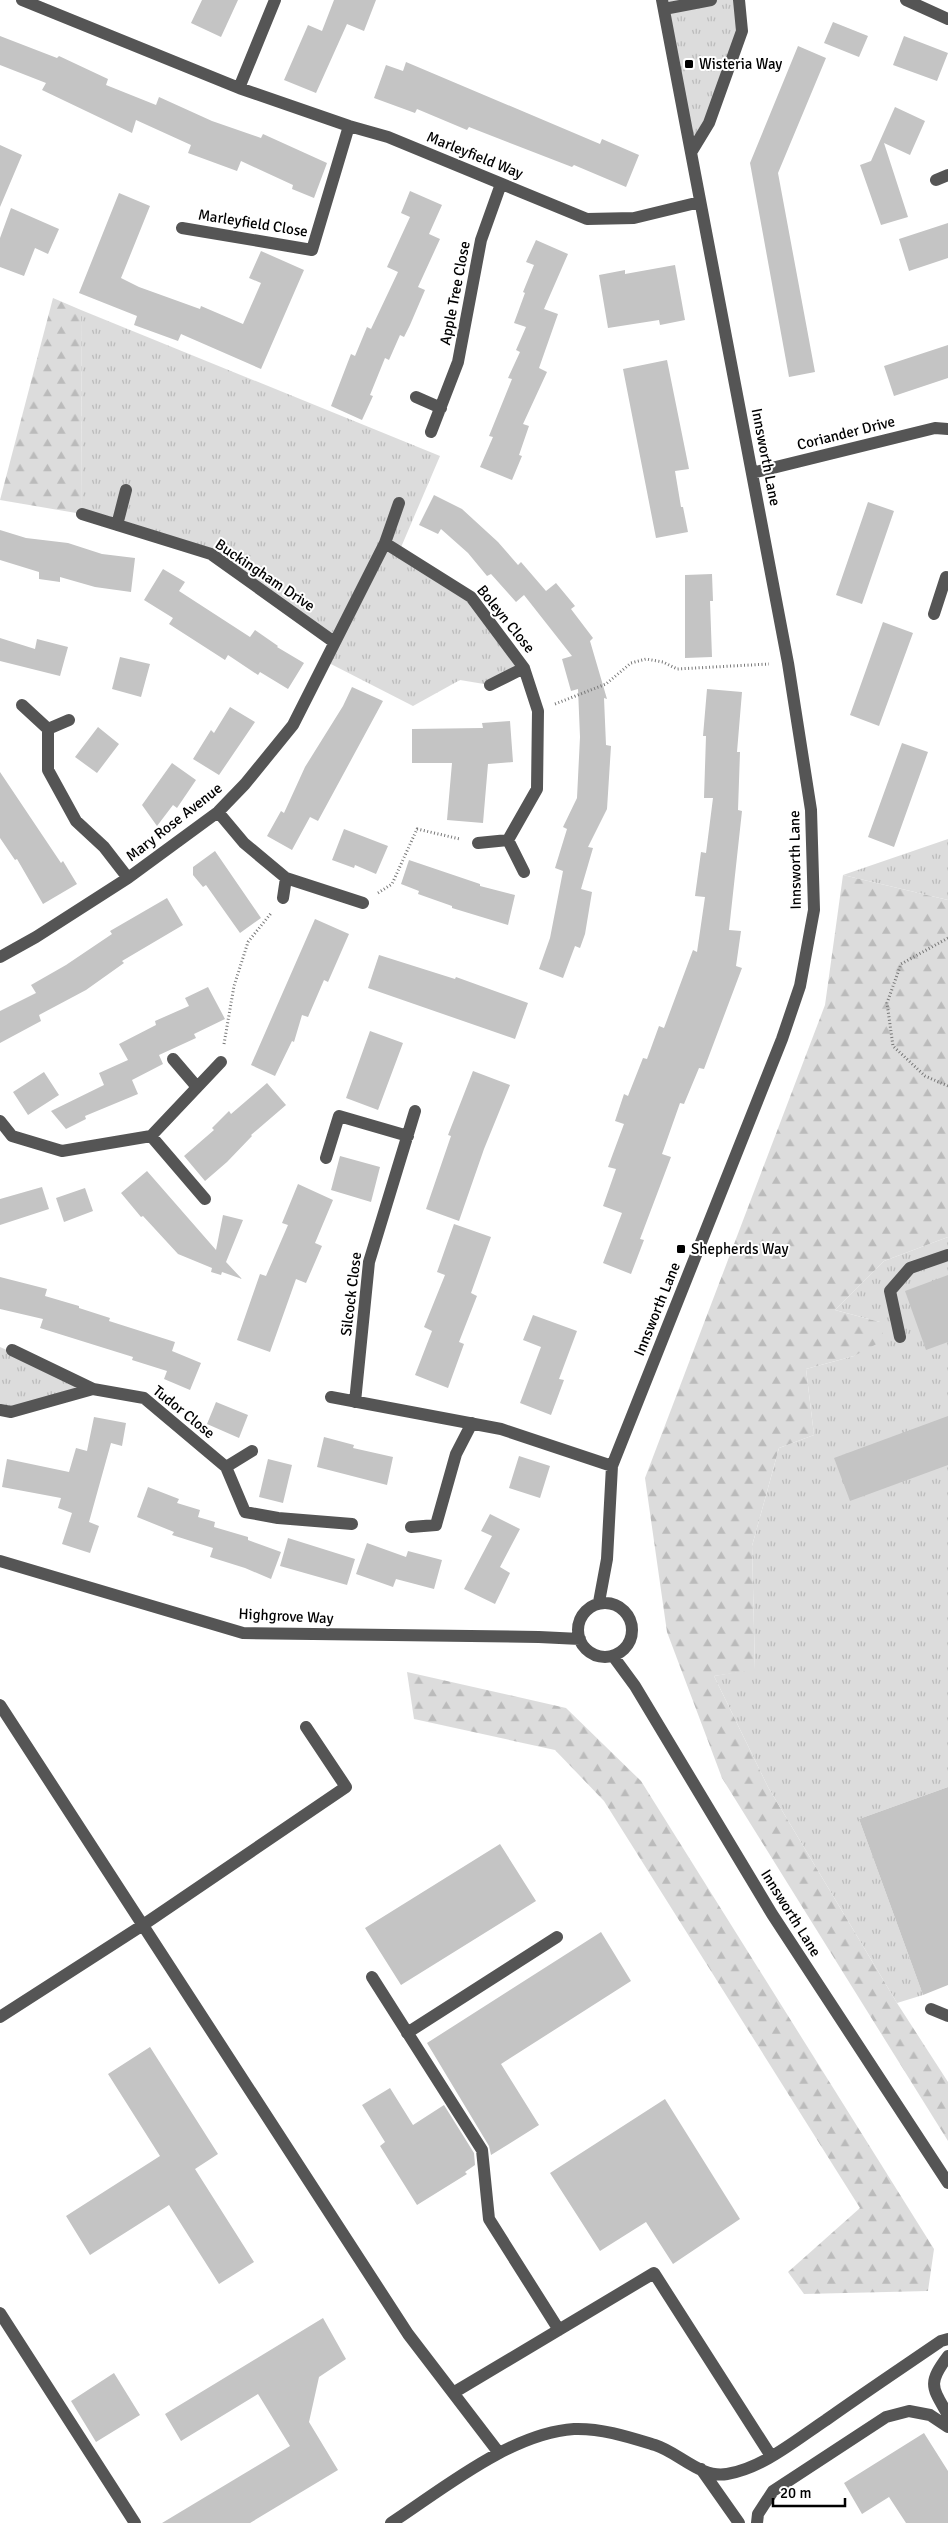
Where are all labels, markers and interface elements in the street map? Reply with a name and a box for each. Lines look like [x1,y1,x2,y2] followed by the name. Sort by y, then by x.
[699,55,782,73] place label: Wisteria Way
[683,58,695,70] marker: Wisteria Way
[424,127,526,183] street label: Marleyfield Way
[197,205,309,241] street label: Marleyfield Close
[436,239,474,347] street label: Apple Tree Close
[748,407,784,507] street label: Innsworth Lane
[795,412,897,454] street label: Coriander Drive
[212,535,318,615] street label: Buckingham Drive
[473,581,539,657] street label: Boleyn Close
[122,779,226,865] street label: Mary Rose Avenue
[785,810,805,910] street label: Innsworth Lane
[691,1240,788,1258] place label: Shepherds Way
[675,1243,687,1255] marker: Shepherds Way
[337,1251,365,1337] street label: Silcock Close
[630,1260,684,1358] street label: Innsworth Lane
[150,1382,218,1442] street label: Tudor Close
[238,1605,334,1627] street label: Highgrove Way
[757,1866,825,1960] street label: Innsworth Lane
[773,2476,846,2508] scale bar
[780,2484,811,2502] text: 20 m

